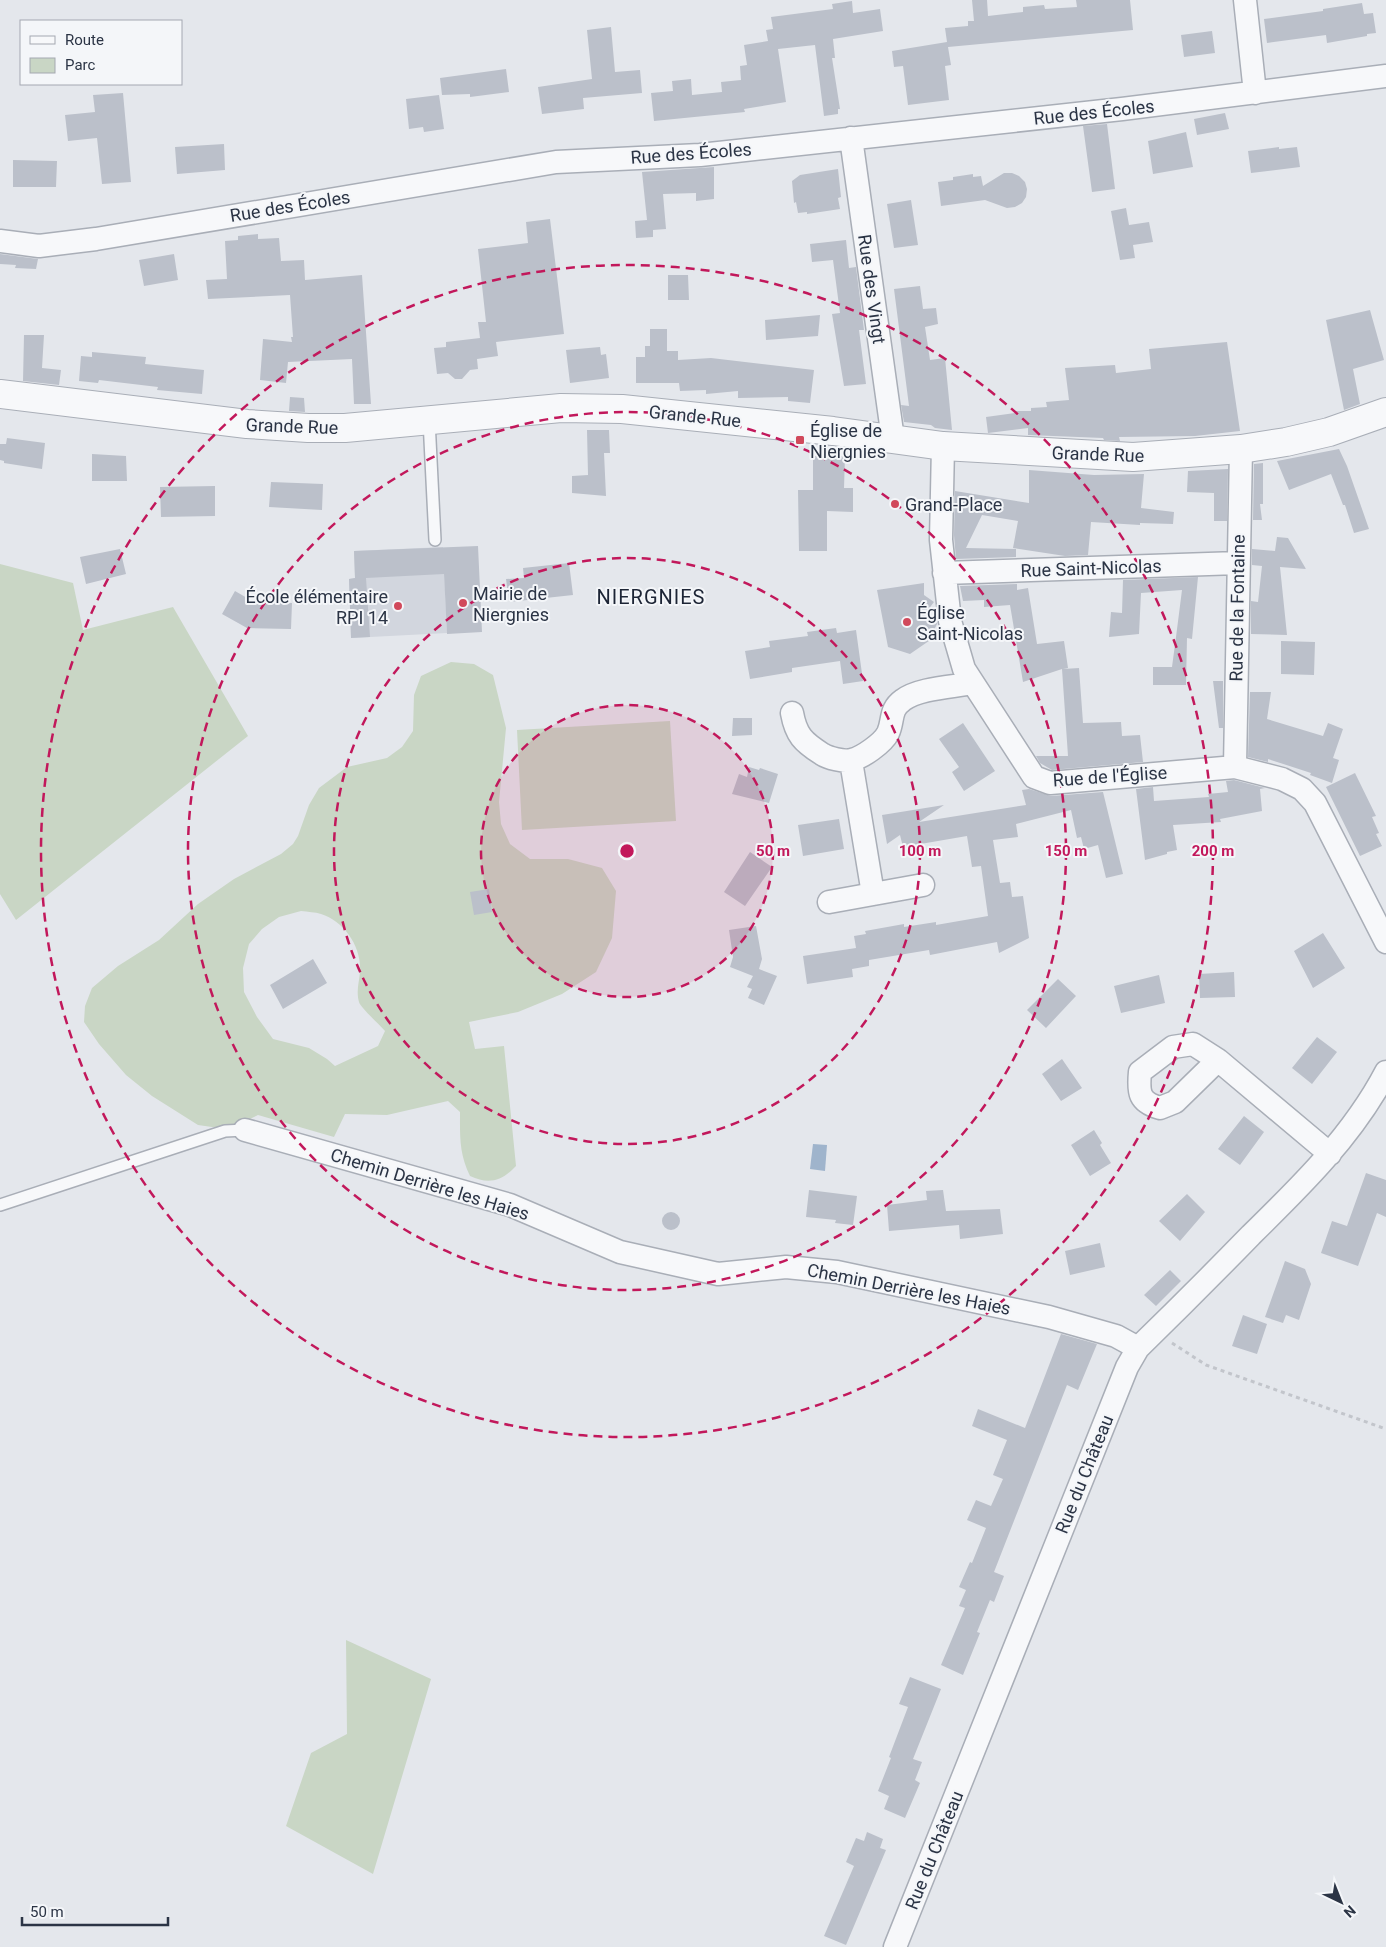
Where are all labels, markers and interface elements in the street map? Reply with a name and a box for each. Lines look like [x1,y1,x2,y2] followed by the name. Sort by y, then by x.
[20,20,182,85] legend
[65,31,104,49] text: Route
[65,56,95,74] text: Parc
[1033,95,1155,129] street label: Rue des Écoles
[630,138,752,168] street label: Rue des Écoles
[228,186,352,226] street label: Rue des Écoles
[854,233,890,345] street label: Rue des Vingt
[648,401,742,431] street label: Grande Rue
[245,414,339,438] street label: Grande Rue
[810,420,886,462] place label: Église de Niergnies
[794,434,806,446] marker: Église de Niergnies
[1051,442,1145,466] street label: Grande Rue
[905,494,1002,515] place label: Grand-Place
[889,498,901,510] marker: Grand-Place
[1225,534,1249,682] street label: Rue de la Fontaine
[1020,555,1162,581] street label: Rue Saint-Nicolas
[473,583,549,625] place label: Mairie de Niergnies
[597,585,705,609] district label: NIERGNIES
[246,586,388,628] place label: École élémentaire RPI 14
[457,597,469,609] marker: Mairie de Niergnies
[392,600,404,612] marker: École élémentaire RPI 14
[917,602,1023,644] place label: Église Saint-Nicolas
[901,616,913,628] marker: Église Saint-Nicolas
[1052,762,1168,790] street label: Rue de l'Église
[618,842,636,860] centre of rings
[756,842,790,860] text: 50 m
[899,842,941,860] text: 100 m
[1045,842,1087,860] text: 150 m
[1192,842,1234,860] text: 200 m
[328,1144,532,1224] street label: Chemin Derrière les Haies
[806,1259,1012,1319] street label: Chemin Derrière les Haies
[1051,1412,1117,1536] street label: Rue du Château
[901,1788,967,1912] street label: Rue du Château
[1316,1877,1366,1927] north arrow
[22,1894,169,1926] scale bar
[1341,1902,1359,1921] text: N
[30,1903,64,1921] text: 50 m

